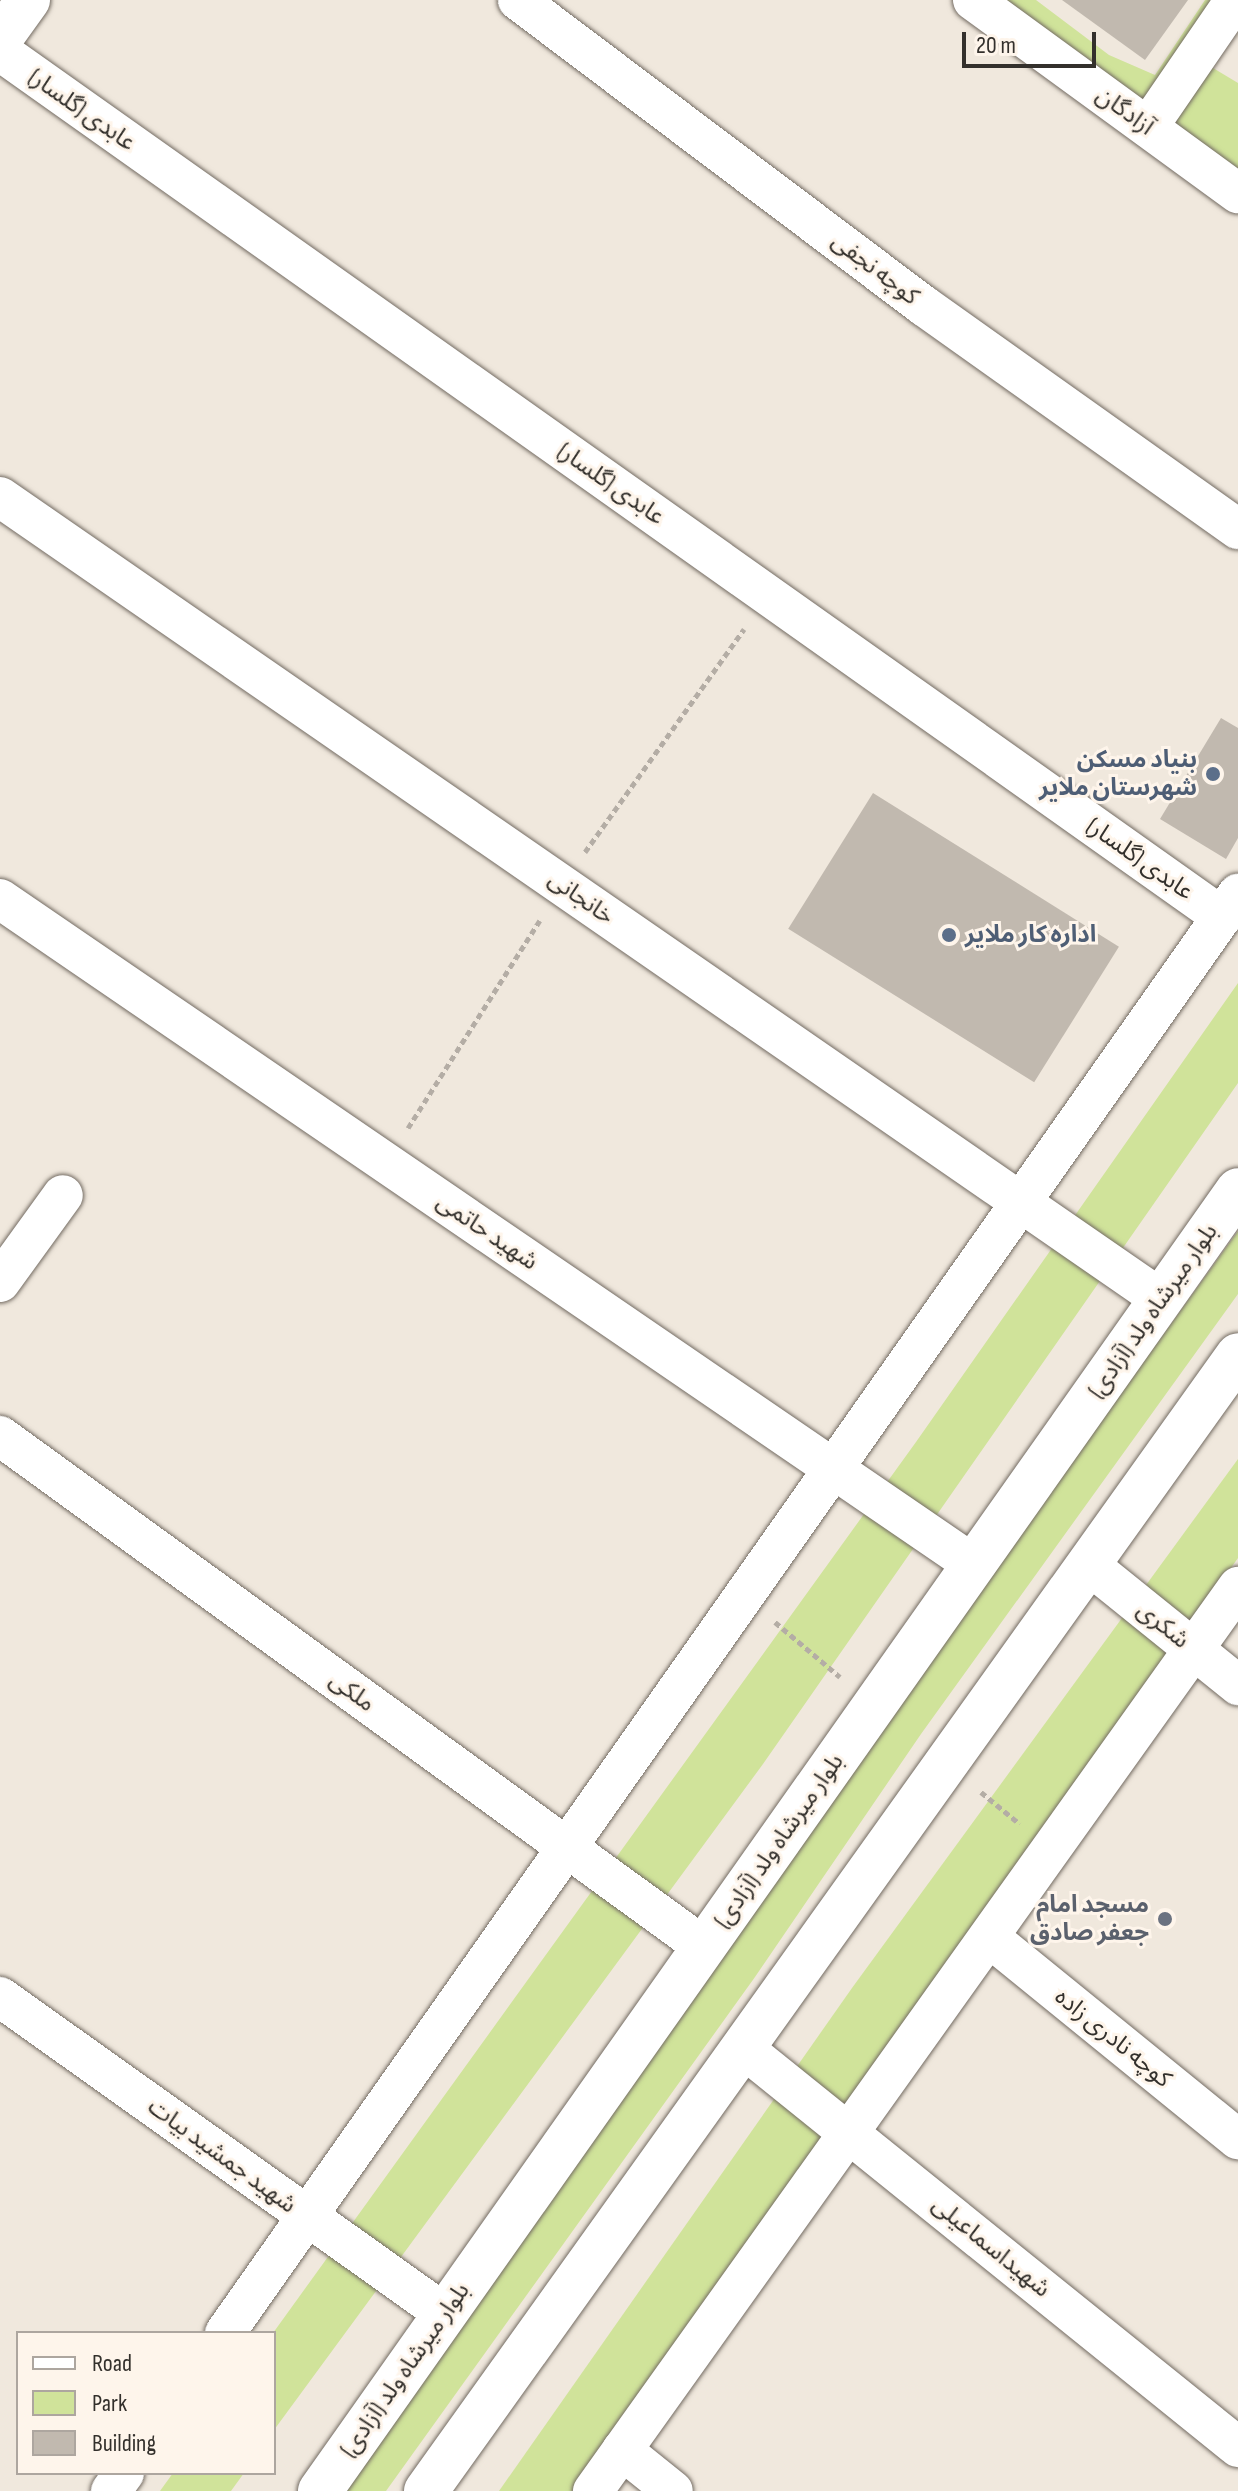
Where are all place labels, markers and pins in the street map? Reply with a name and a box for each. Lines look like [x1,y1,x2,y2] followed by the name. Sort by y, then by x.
[1039,746,1197,802] place label: بنیاد مسکن شهرستان ملایر
[1204,765,1222,783] marker: بنیاد مسکن شهرستان ملایر
[965,921,1096,949] place label: اداره کار ملایر
[940,926,958,944] marker: اداره کار ملایر
[1030,1891,1149,1947] place label: مسجد امام جعفر صادق
[1156,1910,1174,1928] marker: مسجد امام جعفر صادق

